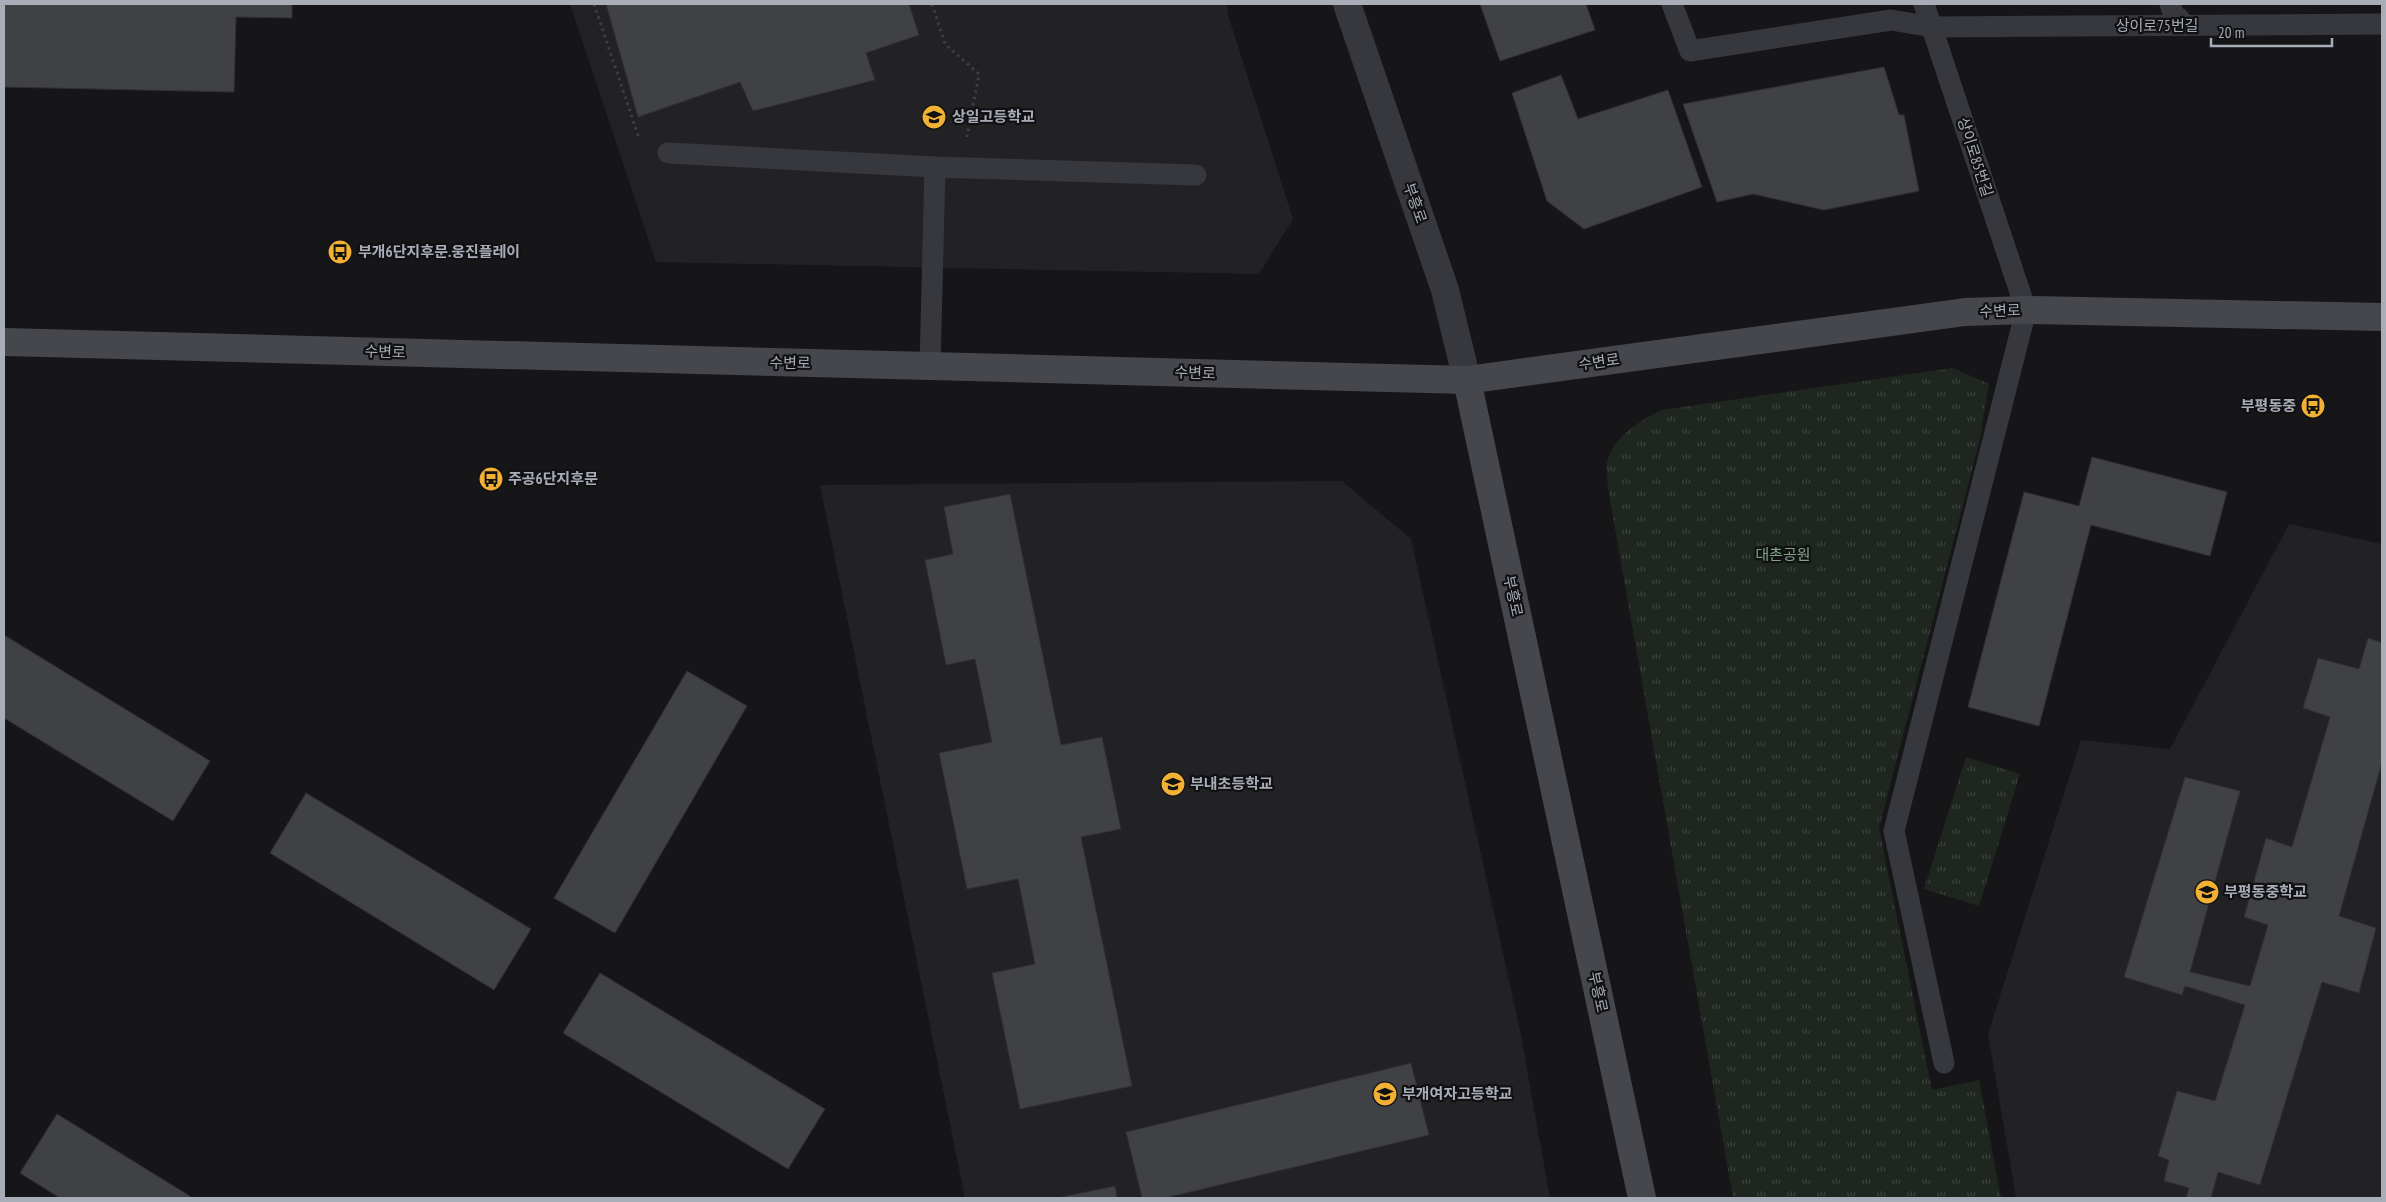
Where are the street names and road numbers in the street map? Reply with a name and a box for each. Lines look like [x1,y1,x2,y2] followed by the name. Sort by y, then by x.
[2116,16,2198,35] street label: 상이로75번길
[1954,115,1997,199] street label: 상이로85번길
[1400,180,1431,226] street label: 부흥로
[1979,300,2021,321] street label: 수변로
[364,341,406,362] street label: 수변로
[1577,349,1621,374] street label: 수변로
[769,353,811,372] street label: 수변로
[1174,362,1216,383] street label: 수변로
[1500,574,1527,618] street label: 부흥로
[1585,970,1612,1014] street label: 부흥로

